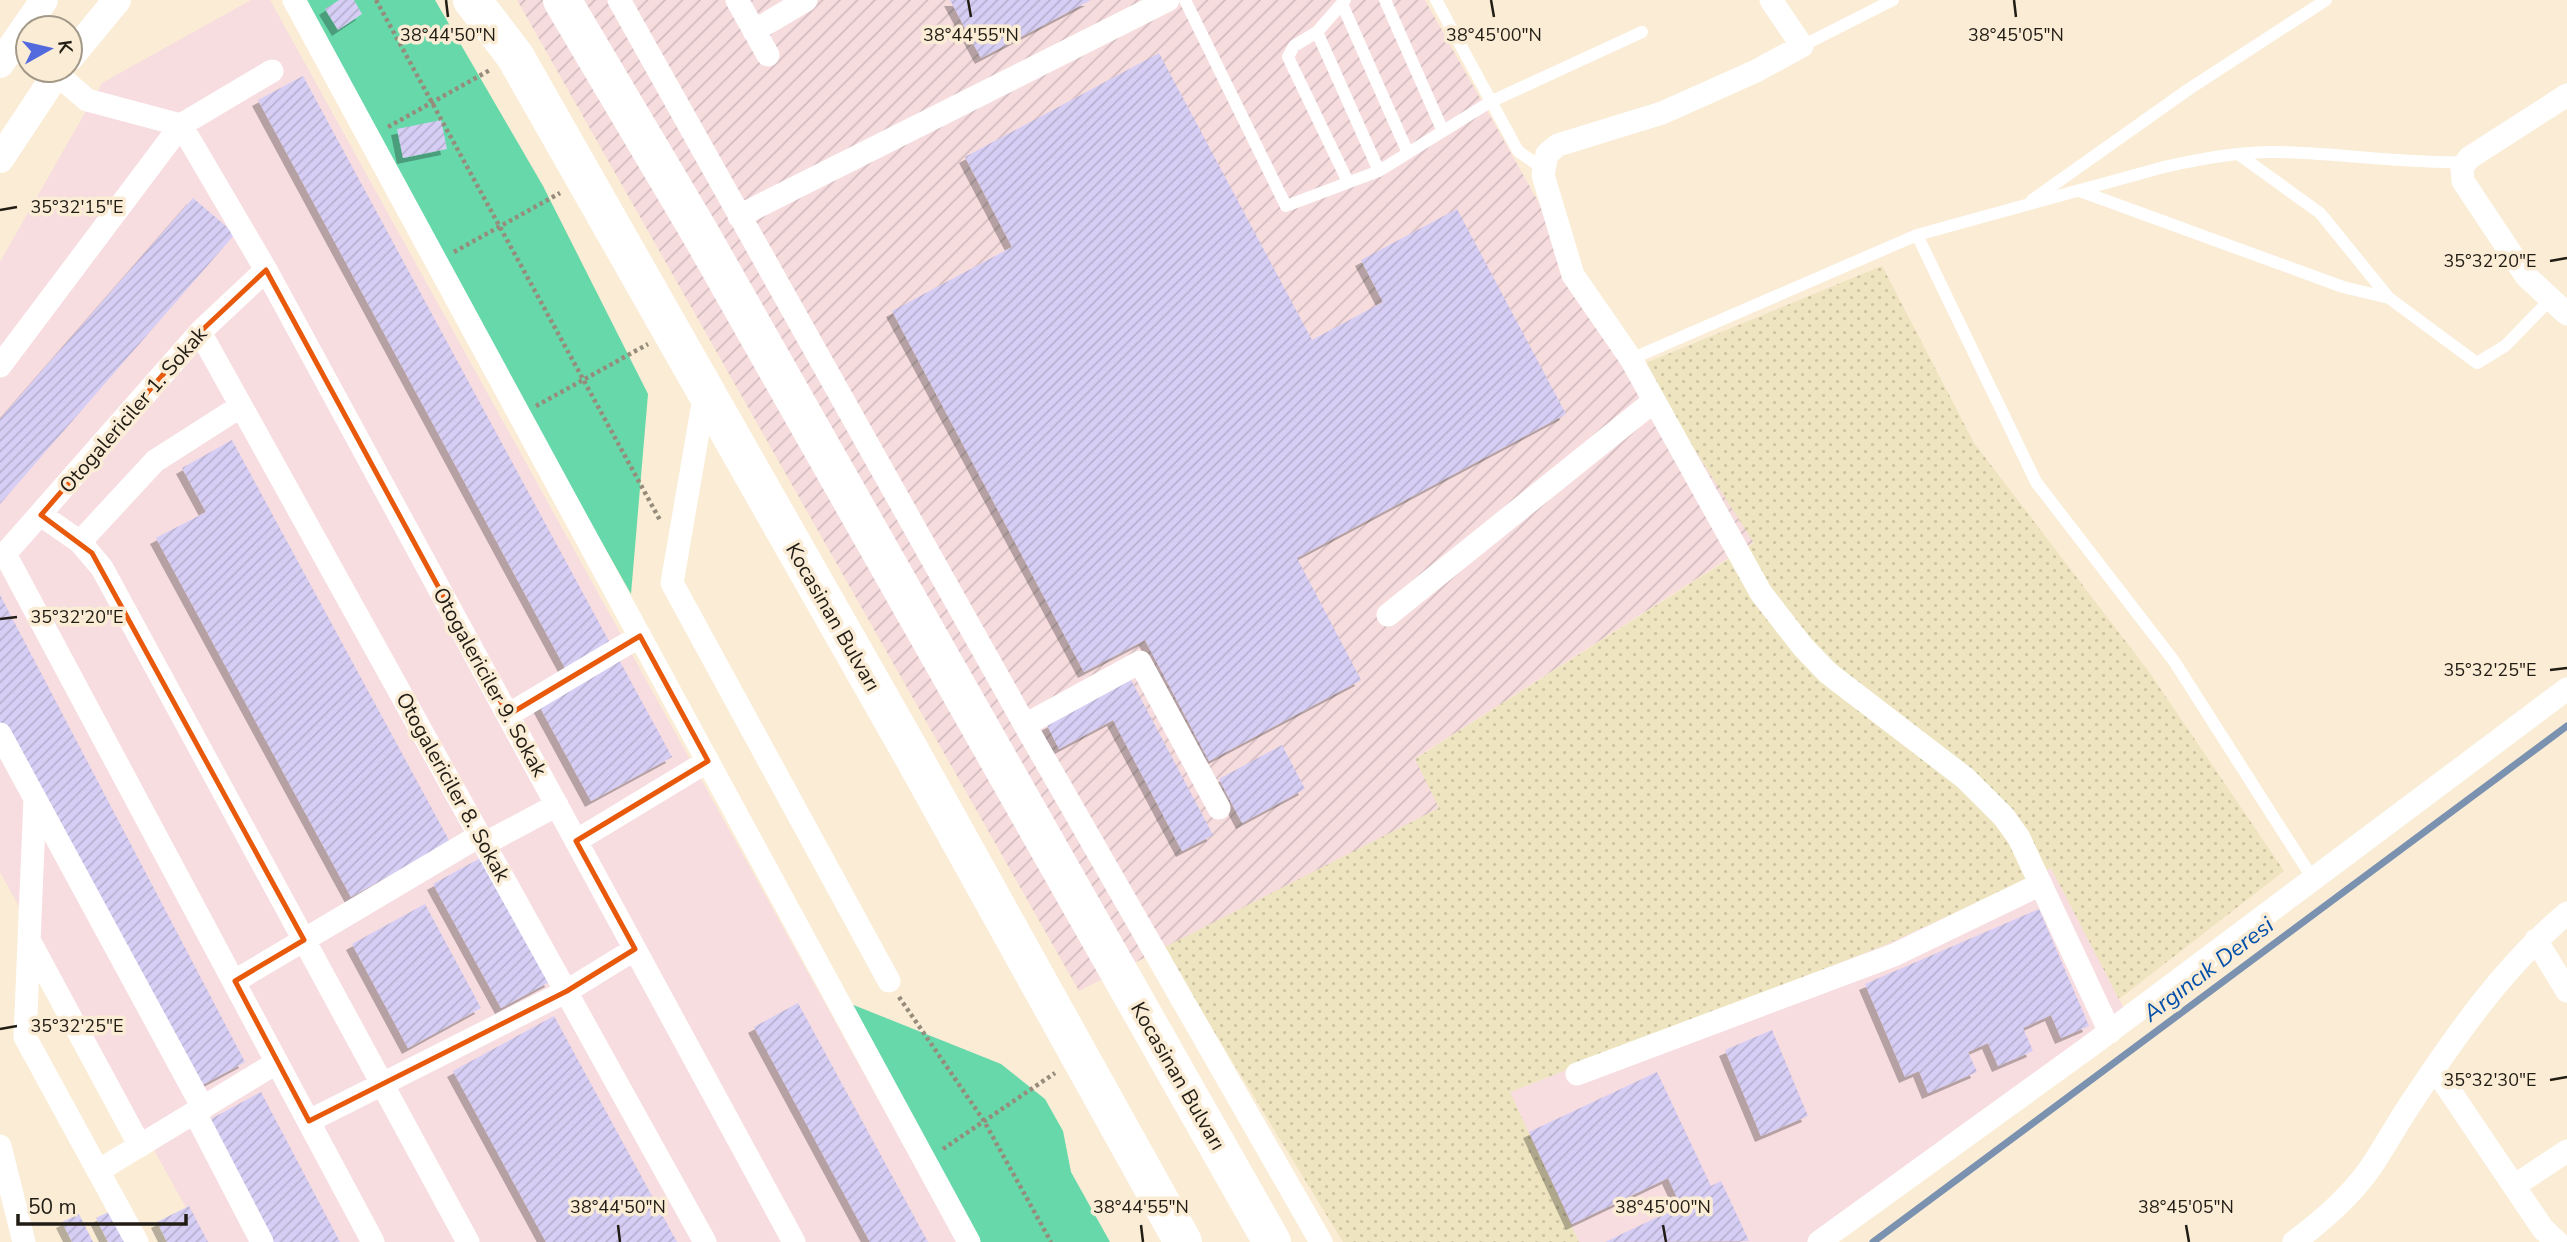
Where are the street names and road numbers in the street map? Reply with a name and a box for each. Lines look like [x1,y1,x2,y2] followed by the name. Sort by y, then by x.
[53,320,214,499] street label: Otogalericiler 1. Sokak
[779,538,887,696] street label: Kocasinan Bulvarı
[426,582,554,782] street label: Otogalericiler 9. Sokak
[389,687,517,887] street label: Otogalericiler 8. Sokak
[1124,997,1232,1155] street label: Kocasinan Bulvarı

